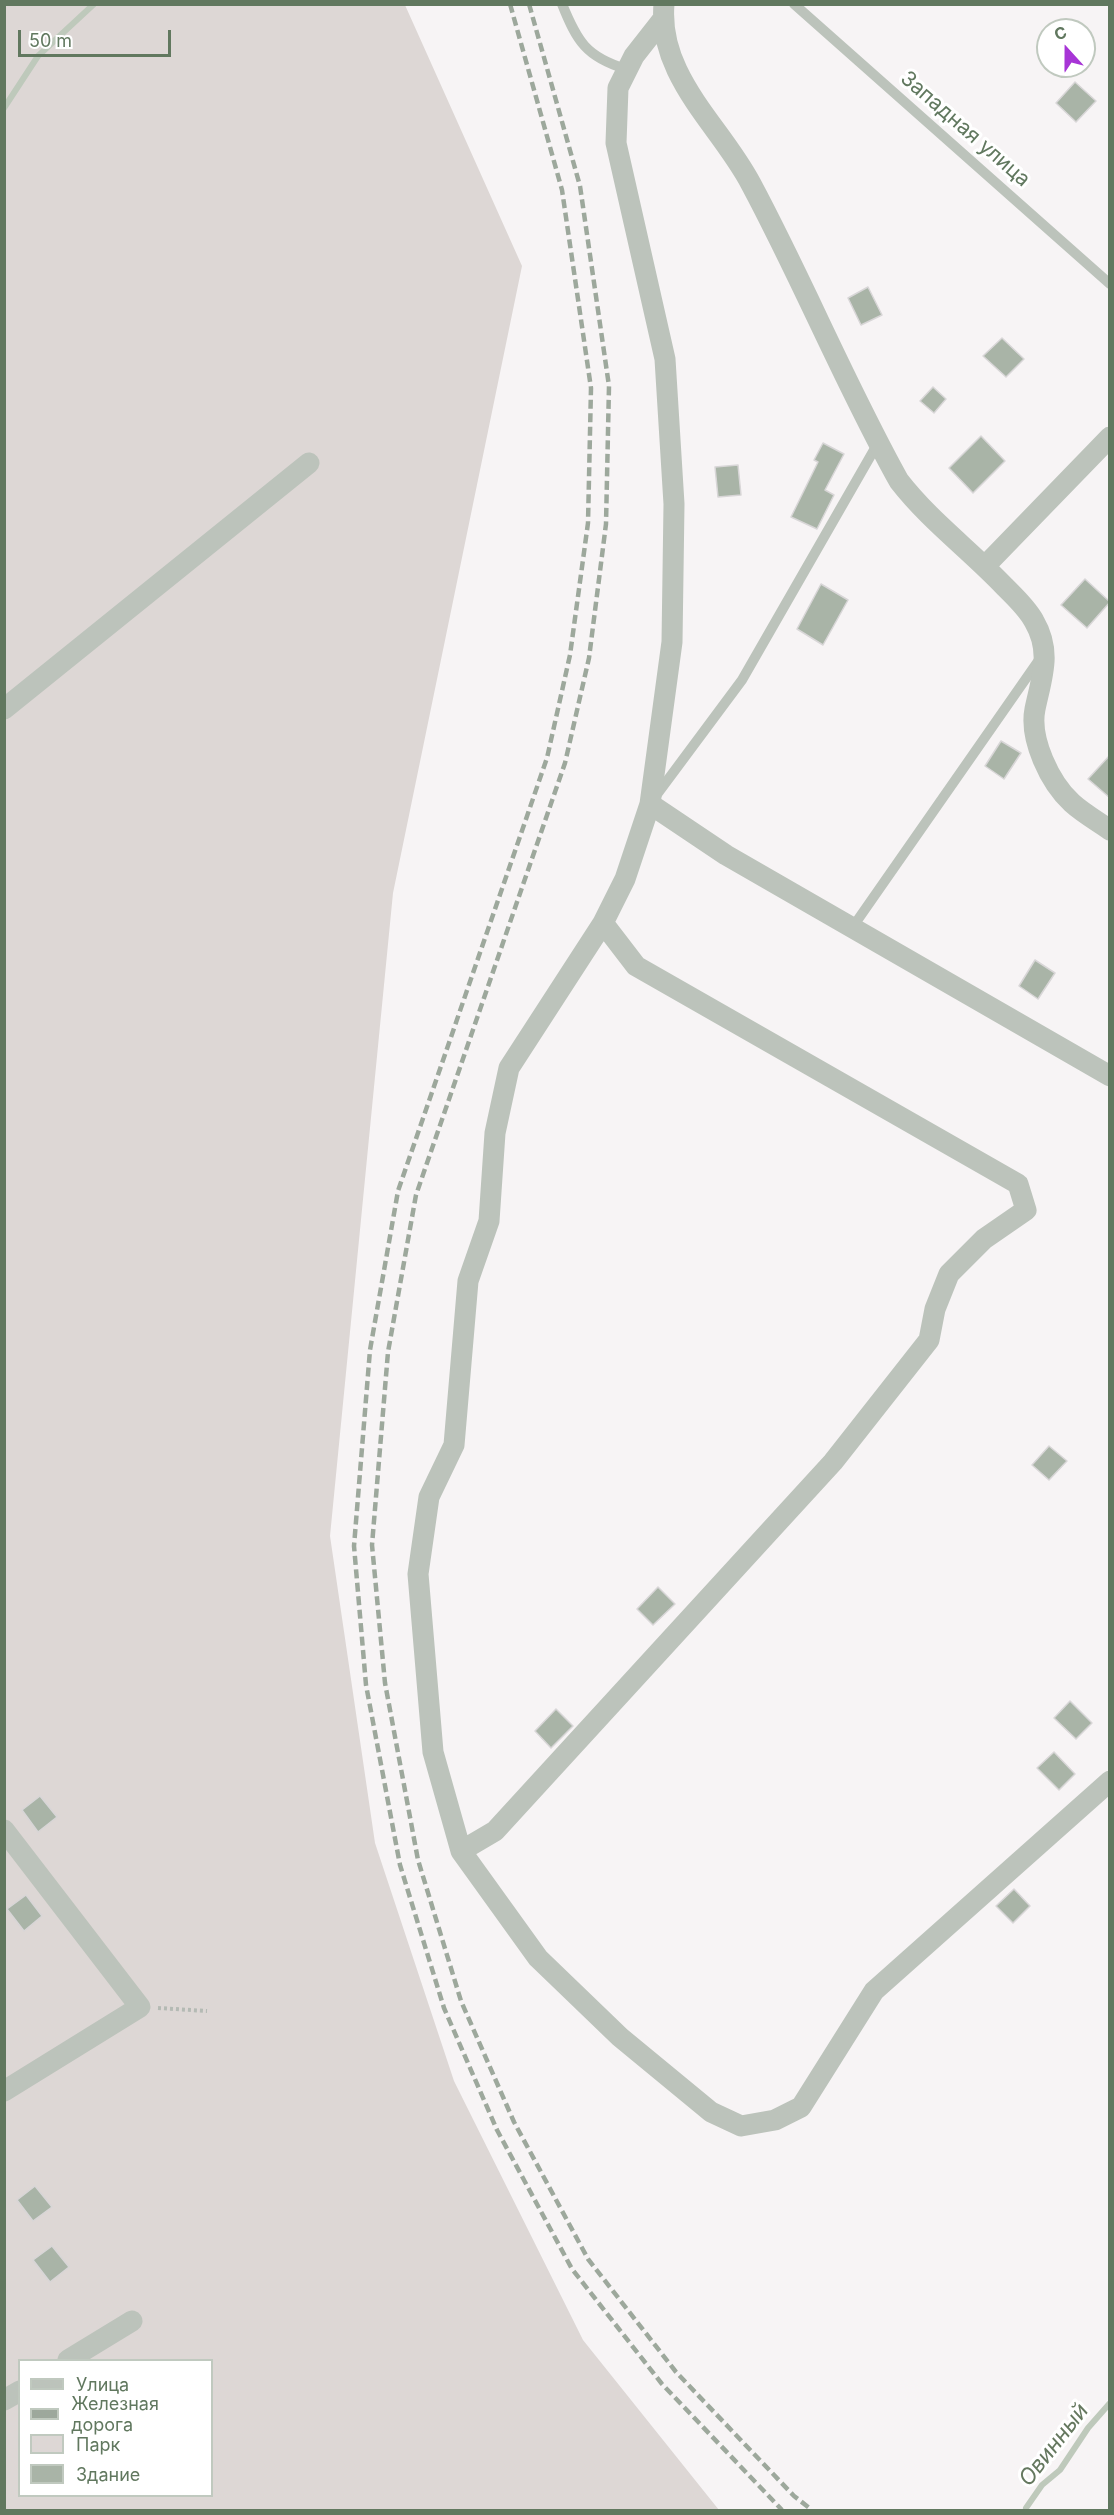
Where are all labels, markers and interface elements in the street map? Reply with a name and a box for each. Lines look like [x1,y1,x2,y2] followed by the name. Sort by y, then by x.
[21,18,174,56] scale bar
[1036,18,1096,78] north arrow
[1051,22,1069,45] text: С
[29,30,72,51] text: 50 m
[895,66,1035,192] street label: Западная улица
[18,2359,213,2497] legend
[76,2374,129,2395] text: Улица
[71,2393,159,2435] text: Железная дорога
[1014,2398,1094,2492] water label: Овинный
[76,2434,120,2455] text: Парк
[76,2464,140,2485] text: Здание

